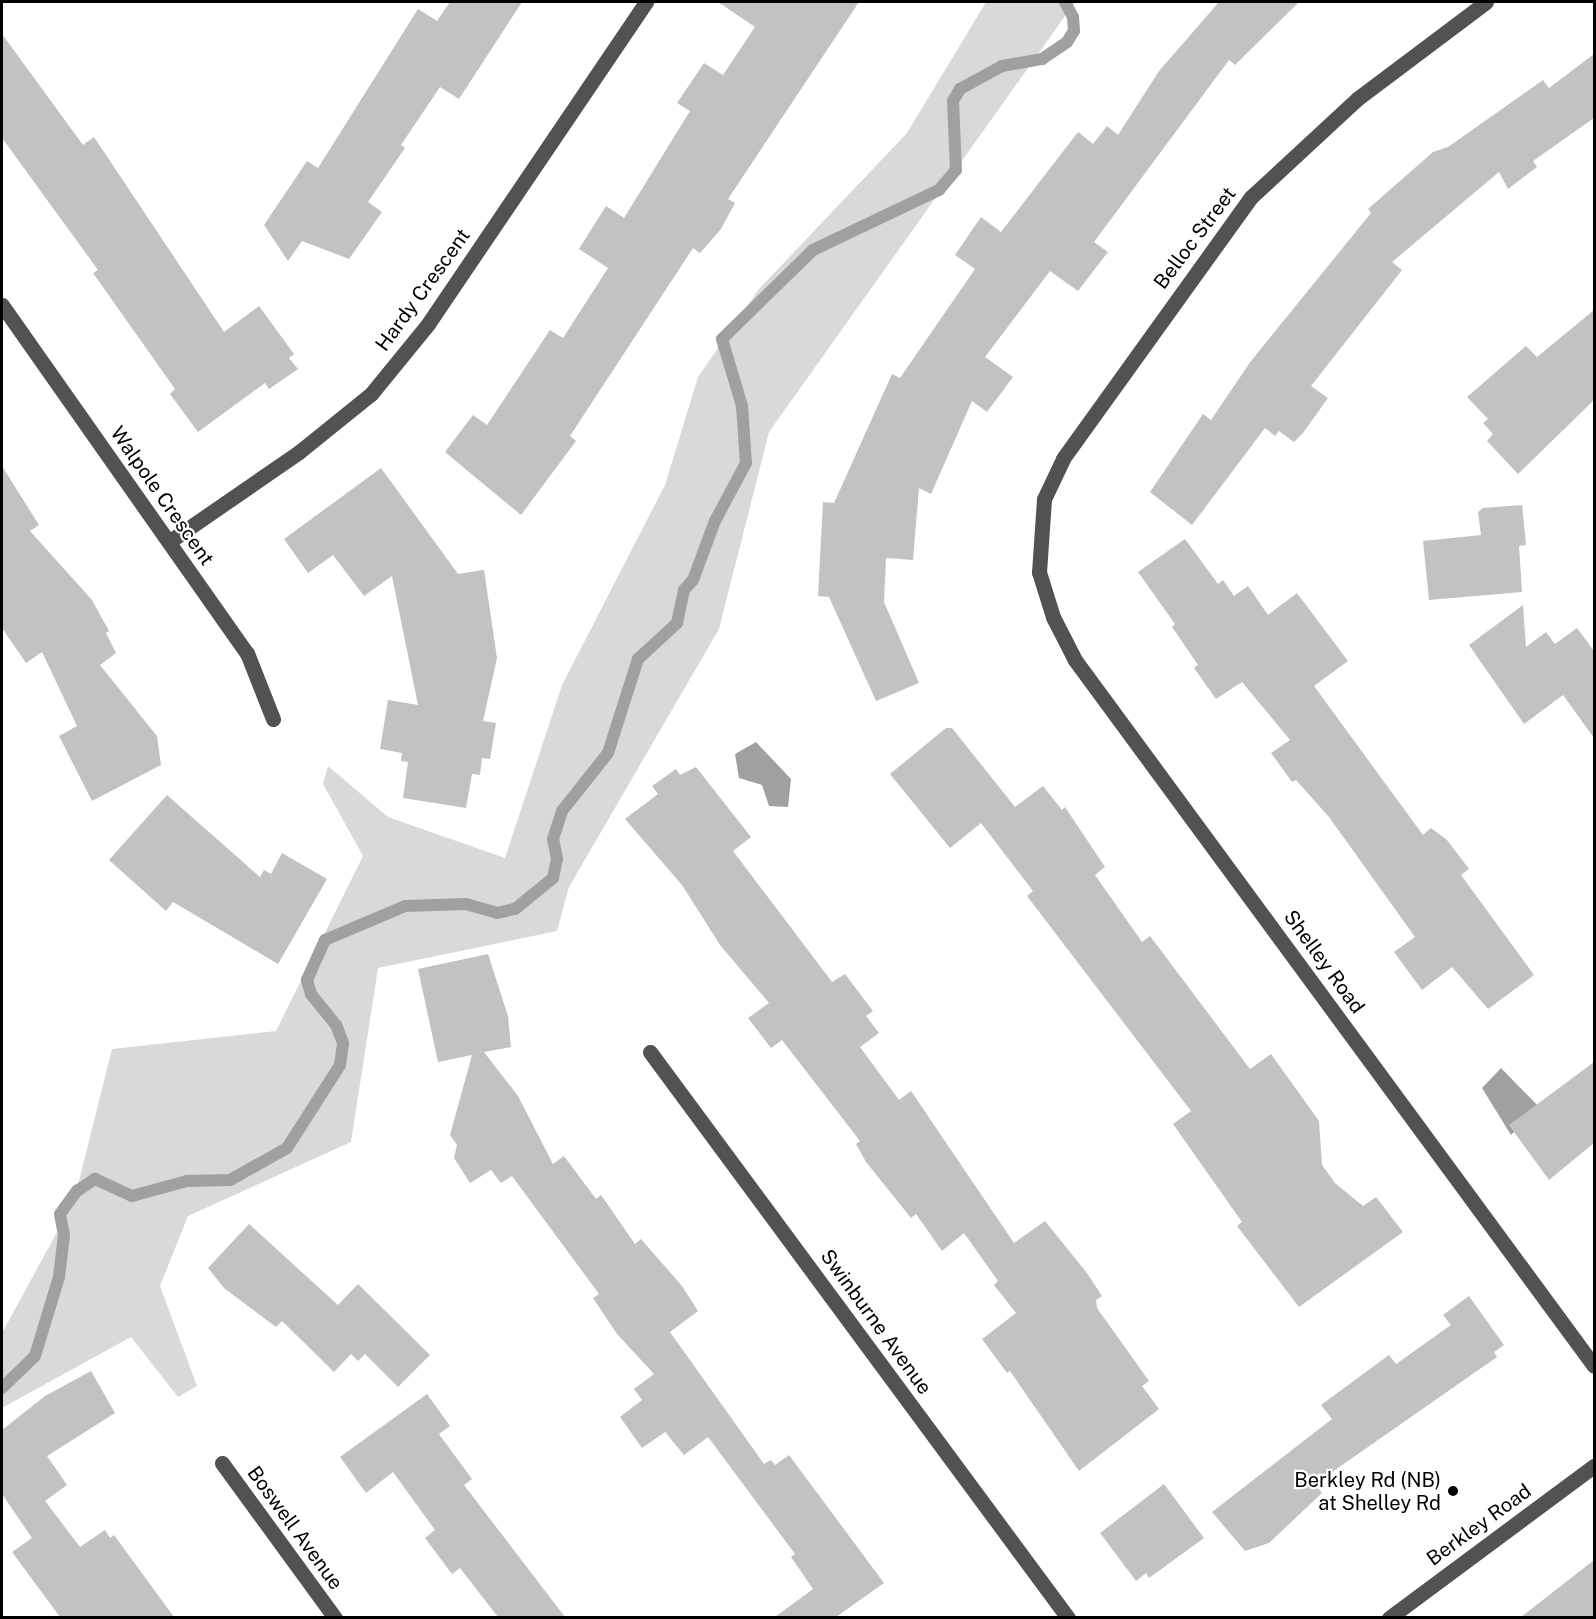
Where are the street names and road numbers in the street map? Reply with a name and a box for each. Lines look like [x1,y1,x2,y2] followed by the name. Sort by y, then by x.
[1149,182,1241,294] street label: Belloc Street
[371,224,475,356] street label: Hardy Crescent
[105,422,219,570] street label: Walpole Crescent
[1279,906,1369,1018] street label: Shelley Road
[815,1245,937,1399] street label: Swinburne Avenue
[242,1462,348,1594] street label: Boswell Avenue
[1422,1479,1536,1571] street label: Berkley Road

